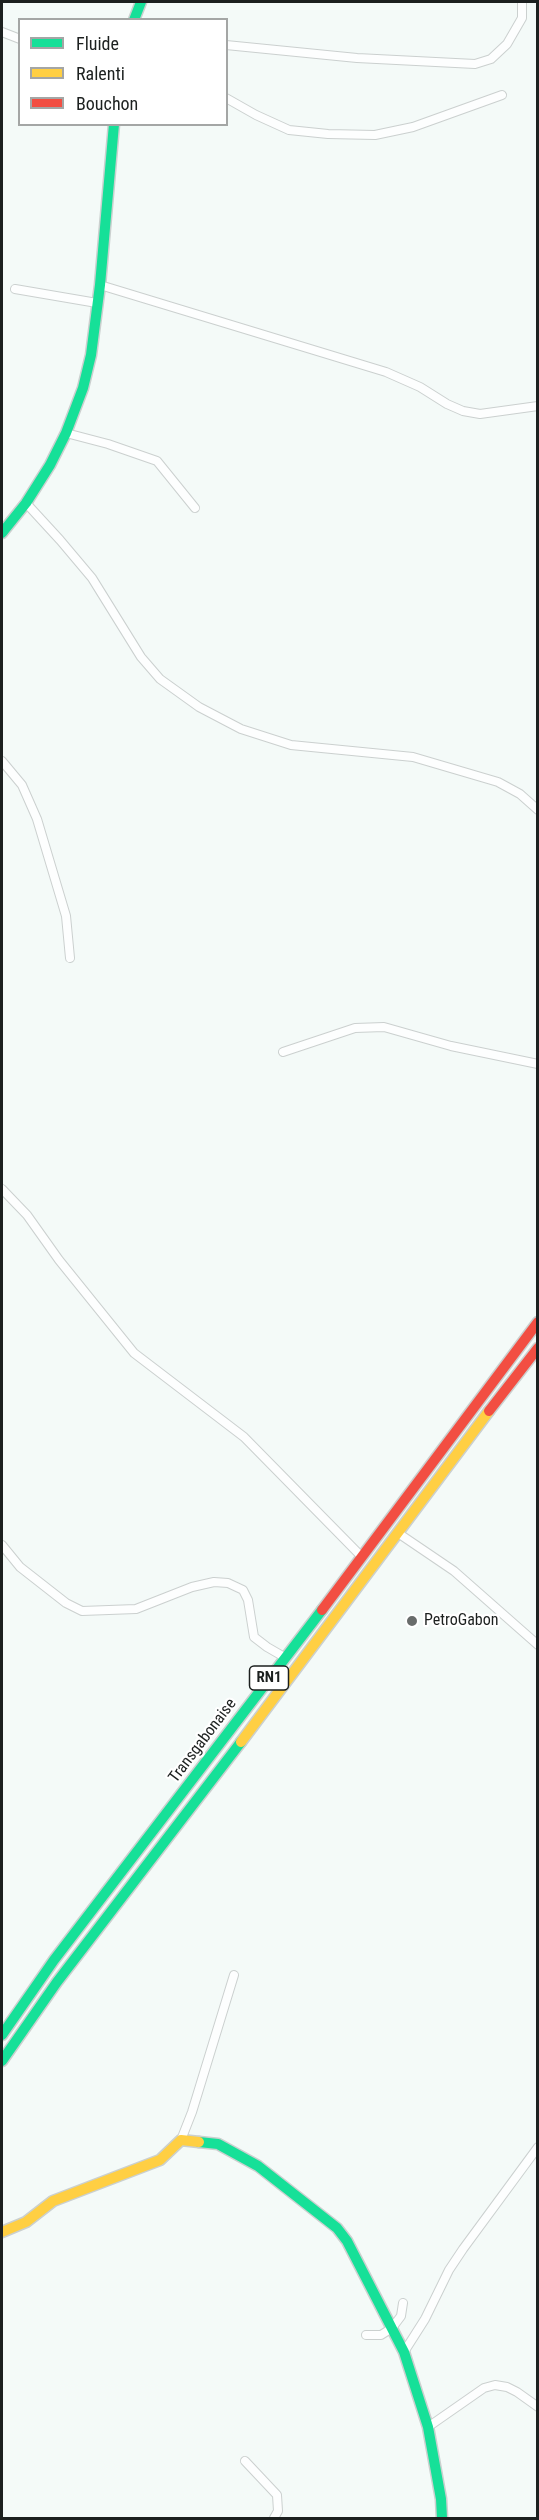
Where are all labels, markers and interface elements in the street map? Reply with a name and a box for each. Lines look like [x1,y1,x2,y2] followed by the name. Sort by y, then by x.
[18,18,228,126] legend
[76,33,119,54] text: Fluide
[76,63,125,84] text: Ralenti
[76,93,138,114] text: Bouchon
[424,1611,499,1631] place label: PetroGabon
[405,1614,419,1628] marker: PetroGabon
[250,1666,288,1690] road number: RN1
[165,1695,241,1787] street label: Transgabonaise

